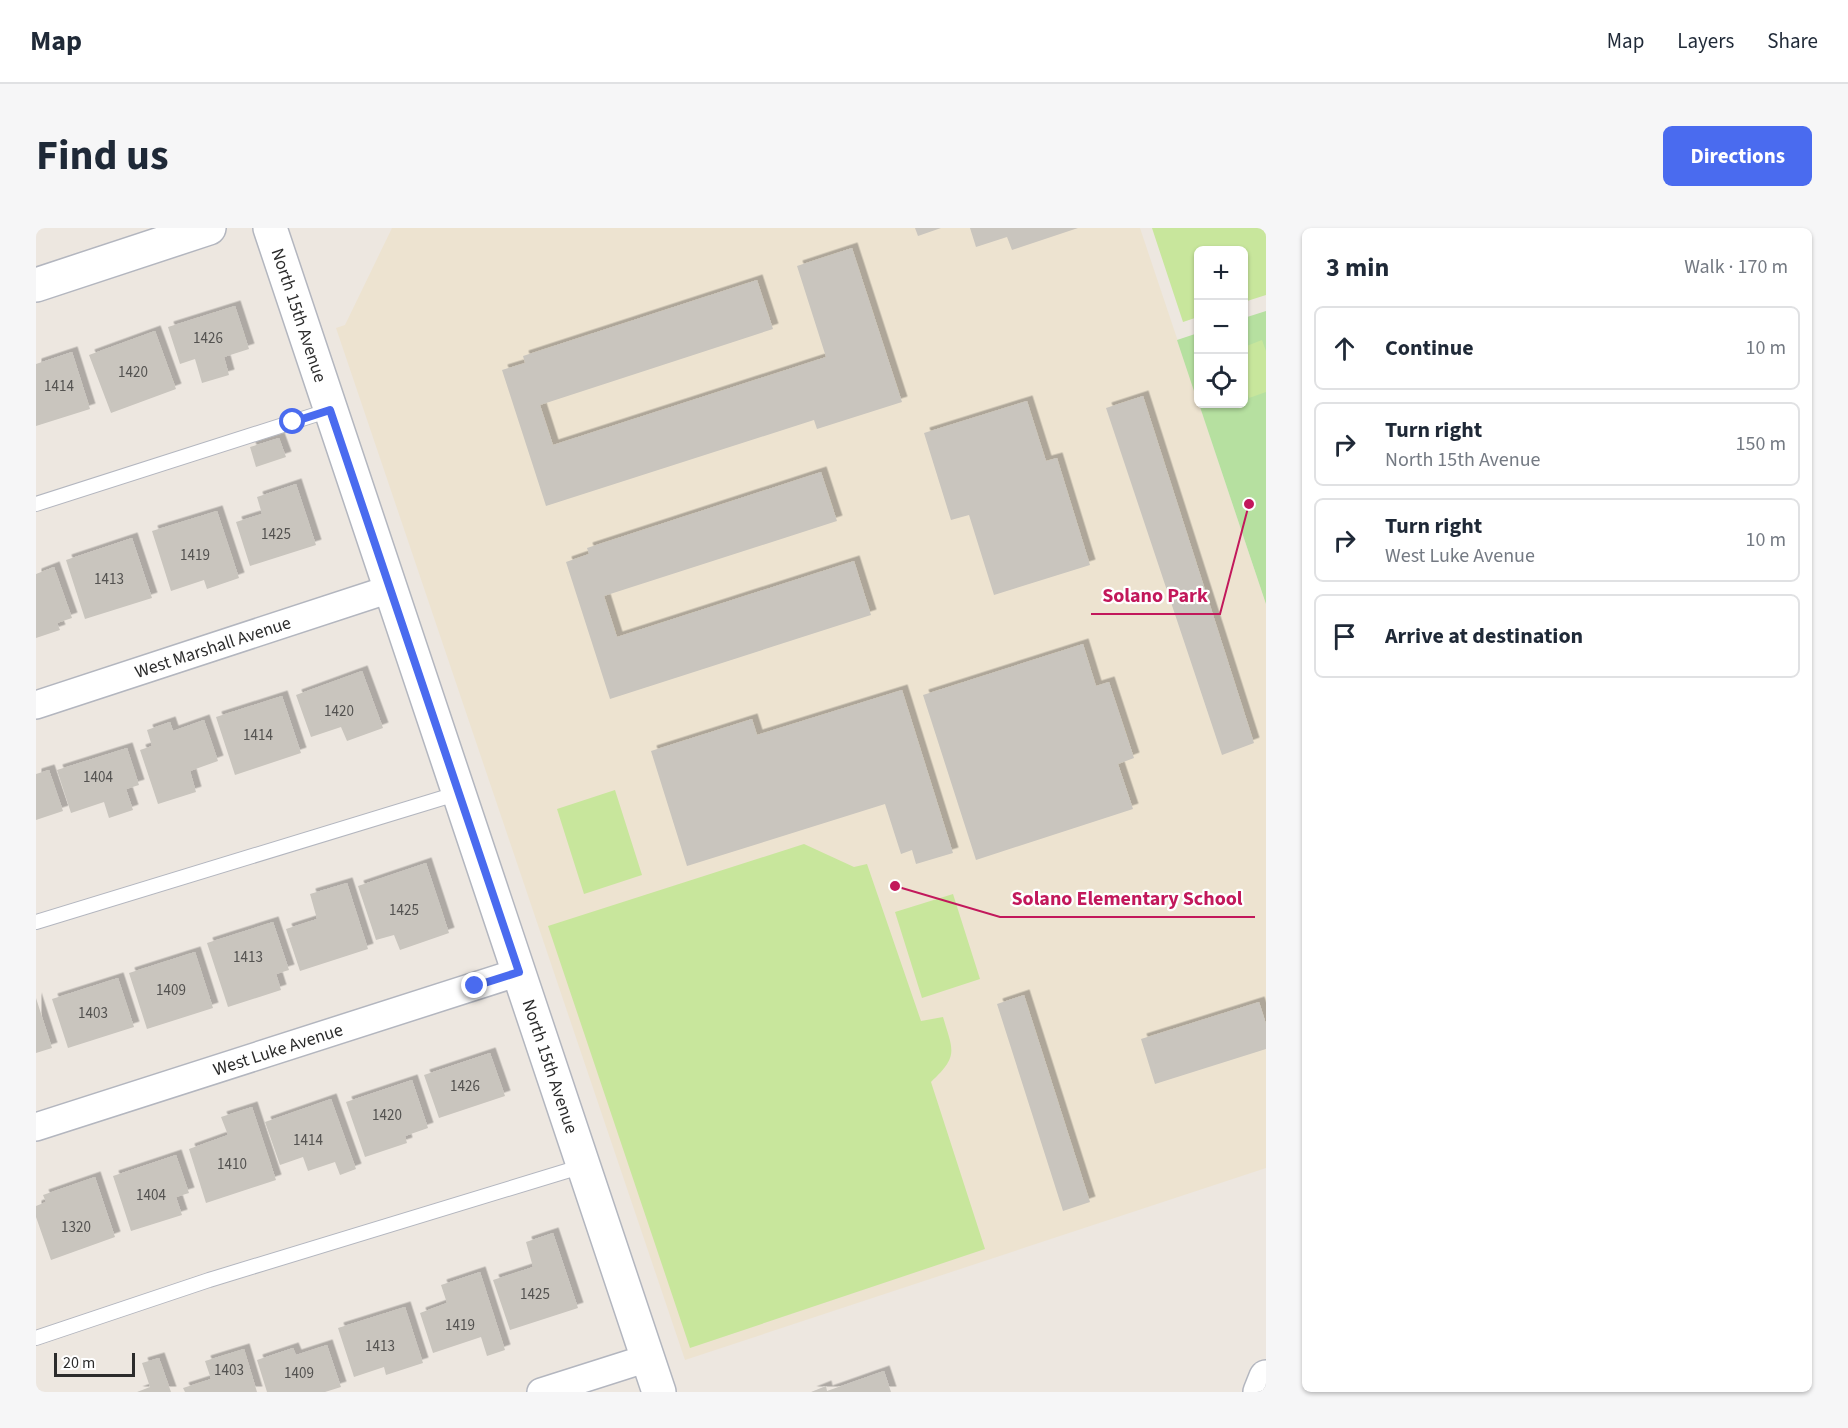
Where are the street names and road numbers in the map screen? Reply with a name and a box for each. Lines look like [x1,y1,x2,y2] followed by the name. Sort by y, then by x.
[265,245,333,386] street label: North 15th Avenue
[131,610,294,684] street label: West Marshall Avenue
[516,996,584,1137] street label: North 15th Avenue
[210,1017,346,1082] street label: West Luke Avenue

